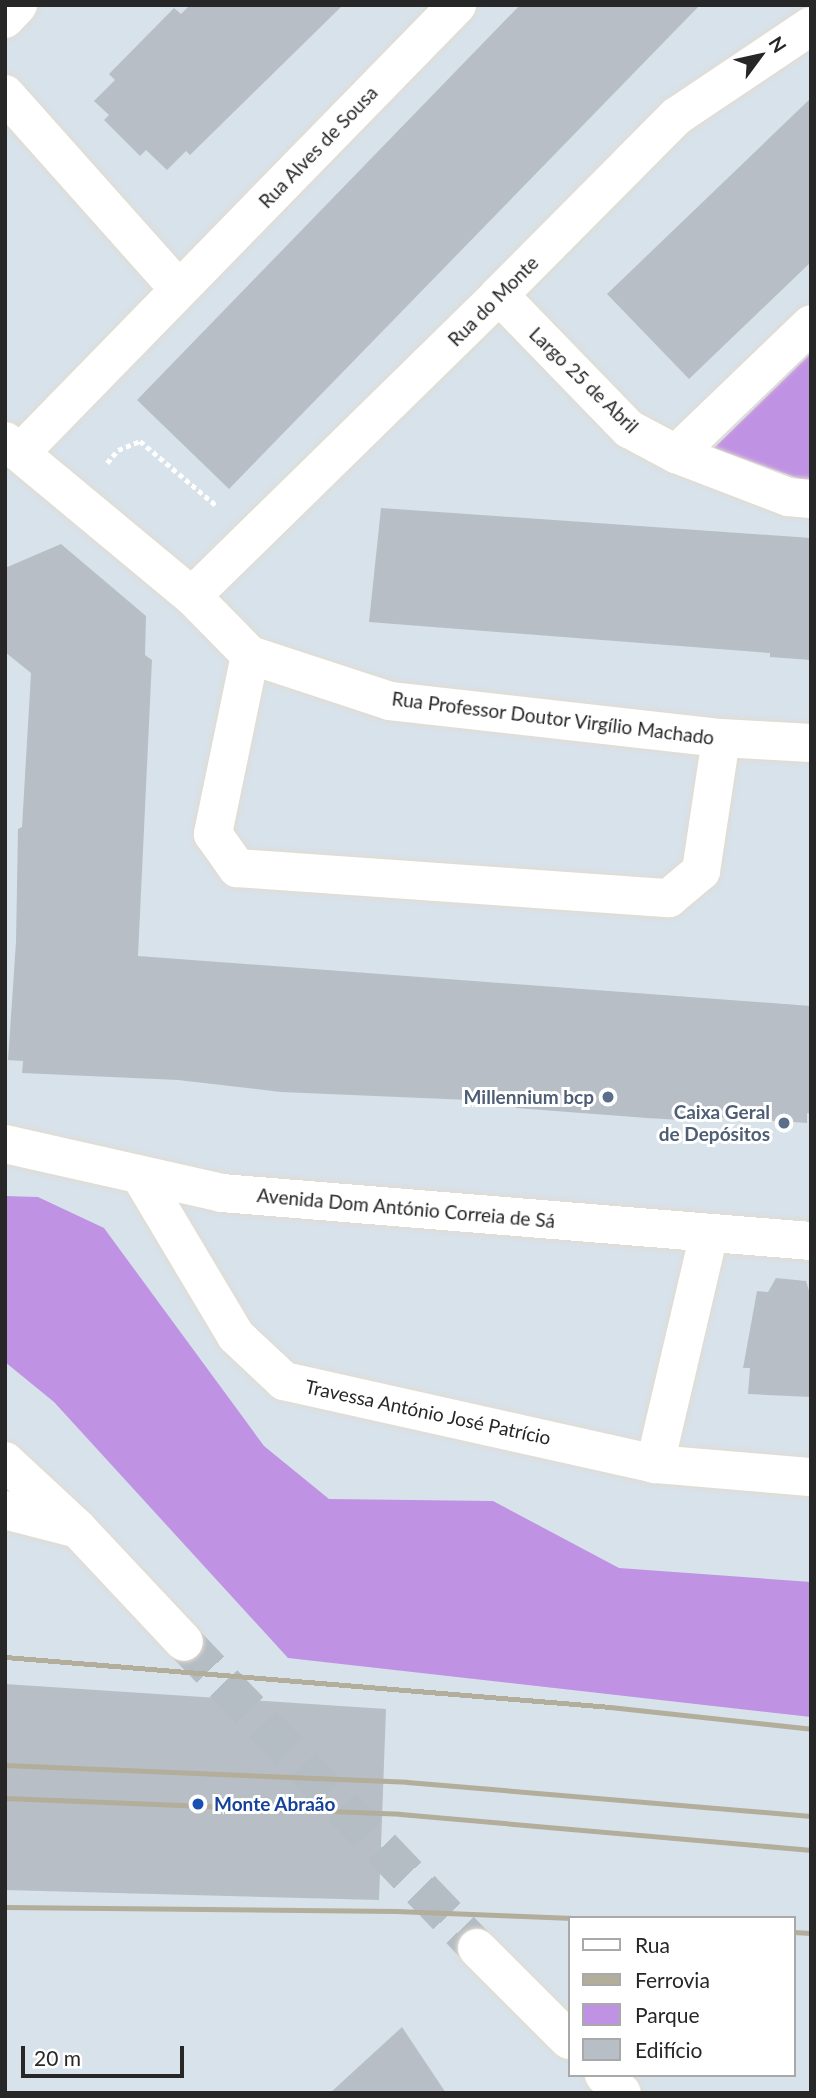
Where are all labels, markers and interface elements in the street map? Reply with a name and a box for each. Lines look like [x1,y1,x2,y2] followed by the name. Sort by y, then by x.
[725,21,795,91] north arrow
[764,32,792,57] text: N
[254,81,382,213] street label: Rua Alves de Sousa
[443,251,543,351] street label: Rua do Monte
[525,322,643,438] street label: Largo 25 de Abril
[390,687,716,749] street label: Rua Professor Doutor Virgílio Machado
[464,1086,594,1108] place label: Millennium bcp
[600,1089,616,1105] marker: Millennium bcp
[659,1101,770,1145] place label: Caixa Geral de Depósitos
[776,1115,792,1131] marker: Caixa Geral de Depósitos
[256,1184,556,1232] street label: Avenida Dom António Correia de Sá
[302,1375,554,1449] street label: Travessa António José Patrício
[214,1793,336,1815] place label: Monte Abraão
[188,1794,208,1814] marker: Monte Abraão
[568,1916,795,2077] legend
[635,1932,670,1957] text: Rua
[635,1967,710,1992] text: Ferrovia
[635,2002,700,2027] text: Parque
[24,2032,187,2076] scale bar
[635,2037,702,2062] text: Edifício
[34,2045,81,2070] text: 20 m

